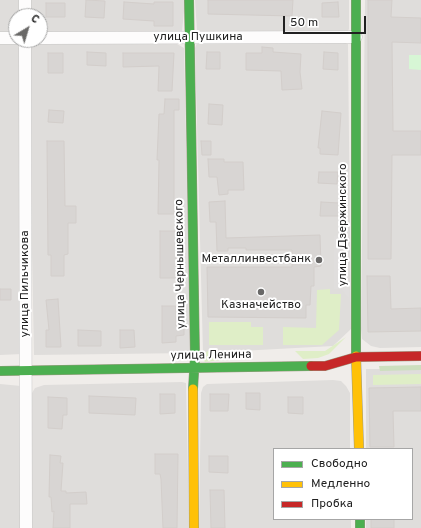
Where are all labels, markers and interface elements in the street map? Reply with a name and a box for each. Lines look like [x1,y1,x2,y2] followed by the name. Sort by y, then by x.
[8,8,48,48] north arrow
[285,8,368,34] scale bar
[28,12,42,27] text: С
[290,15,318,31] text: 50 m
[153,31,243,45] street label: улица Пушкина
[337,163,351,287] street label: улица Дзержинского
[173,199,189,329] street label: улица Чернышевского
[19,230,33,338] street label: улица Пильчикова
[202,253,311,267] place label: Металлинвестбанк
[314,255,324,265] marker: Металлинвестбанк
[256,287,266,297] marker: Казначейство
[221,299,301,313] place label: Казначейство
[170,348,252,364] street label: улица Ленина
[273,448,413,520] legend
[311,456,368,472] text: Свободно
[311,476,370,492] text: Медленно
[311,496,353,512] text: Пробка

